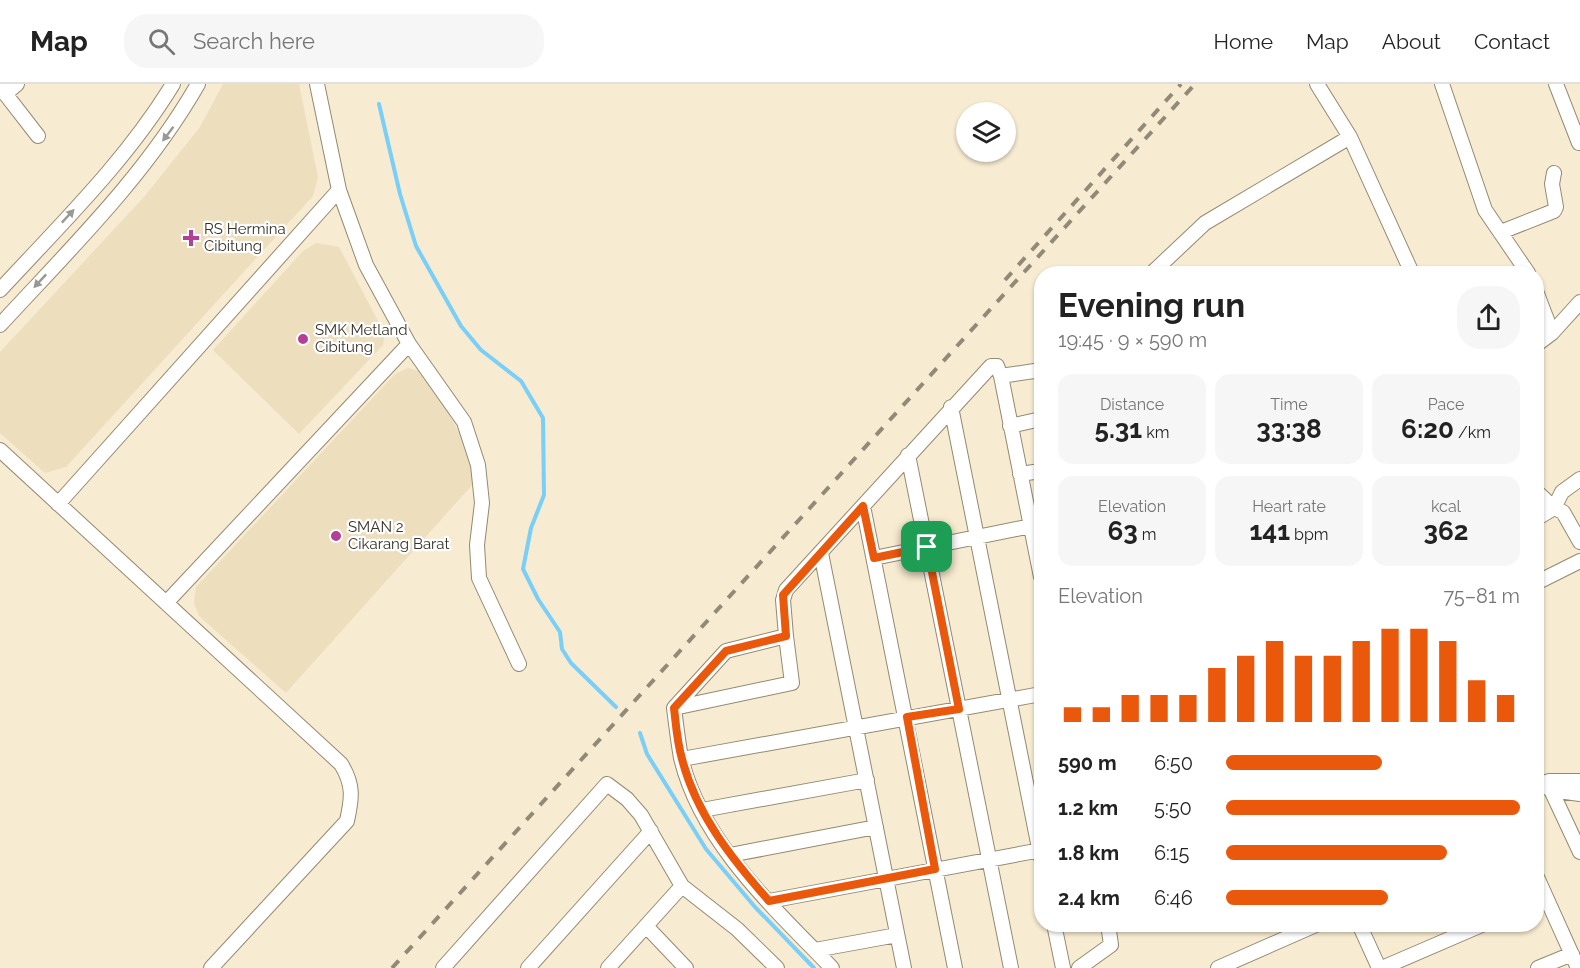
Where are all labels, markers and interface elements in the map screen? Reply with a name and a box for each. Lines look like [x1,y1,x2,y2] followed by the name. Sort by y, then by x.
[124,14,544,68] search box
[30,25,88,58] text: Map
[145,25,178,58] icon: search
[193,28,315,54] text: Search here
[1214,29,1273,54] text: Home
[1306,29,1349,54] text: Map
[1382,29,1441,54] text: About
[1474,29,1550,54] text: Contact
[956,102,1016,162] map controls
[956,102,1016,162] button: layers
[162,126,175,142] one-way arrow
[61,210,75,224] one-way arrow
[204,220,286,255] place label: RS Hermina Cibitung
[182,229,200,247] marker: RS Hermina Cibitung
[34,273,47,288] one-way arrow
[1058,286,1245,325] text: Evening run
[1457,286,1520,349] button: share
[315,321,408,356] place label: SMK Metland Cibitung
[1058,328,1207,352] text: 19:45 · 9 × 590 m
[296,332,310,346] marker: SMK Metland Cibitung
[1100,395,1164,414] text: Distance
[1270,395,1308,414] text: Time
[1428,395,1464,414] text: Pace
[1095,414,1142,444] text: 5.31
[1256,414,1322,444] text: 33:38
[1401,414,1454,444] text: 6:20
[1142,423,1169,442] text: km
[1454,423,1491,442] text: /km
[1098,497,1166,516] text: Elevation
[1252,497,1326,516] text: Heart rate
[1431,497,1461,516] text: kcal
[1108,516,1138,546] text: 63
[1249,516,1290,546] text: 141
[1424,516,1468,546] text: 362
[348,518,449,553] place label: SMAN 2 Cikarang Barat
[901,521,952,572] pin
[1138,525,1156,544] text: m
[1290,525,1329,544] text: bpm
[329,529,343,543] marker: SMAN 2 Cikarang Barat
[910,530,943,563] icon: arrive
[1058,584,1143,608] text: Elevation
[1443,584,1520,608] text: 75–81 m
[1058,751,1117,775] text: 590 m
[1154,751,1193,775] text: 6:50
[1058,796,1118,820] text: 1.2 km
[1154,796,1192,820] text: 5:50
[1058,841,1119,865] text: 1.8 km
[1154,841,1189,865] text: 6:15
[1058,886,1120,910] text: 2.4 km
[1154,886,1193,910] text: 6:46

